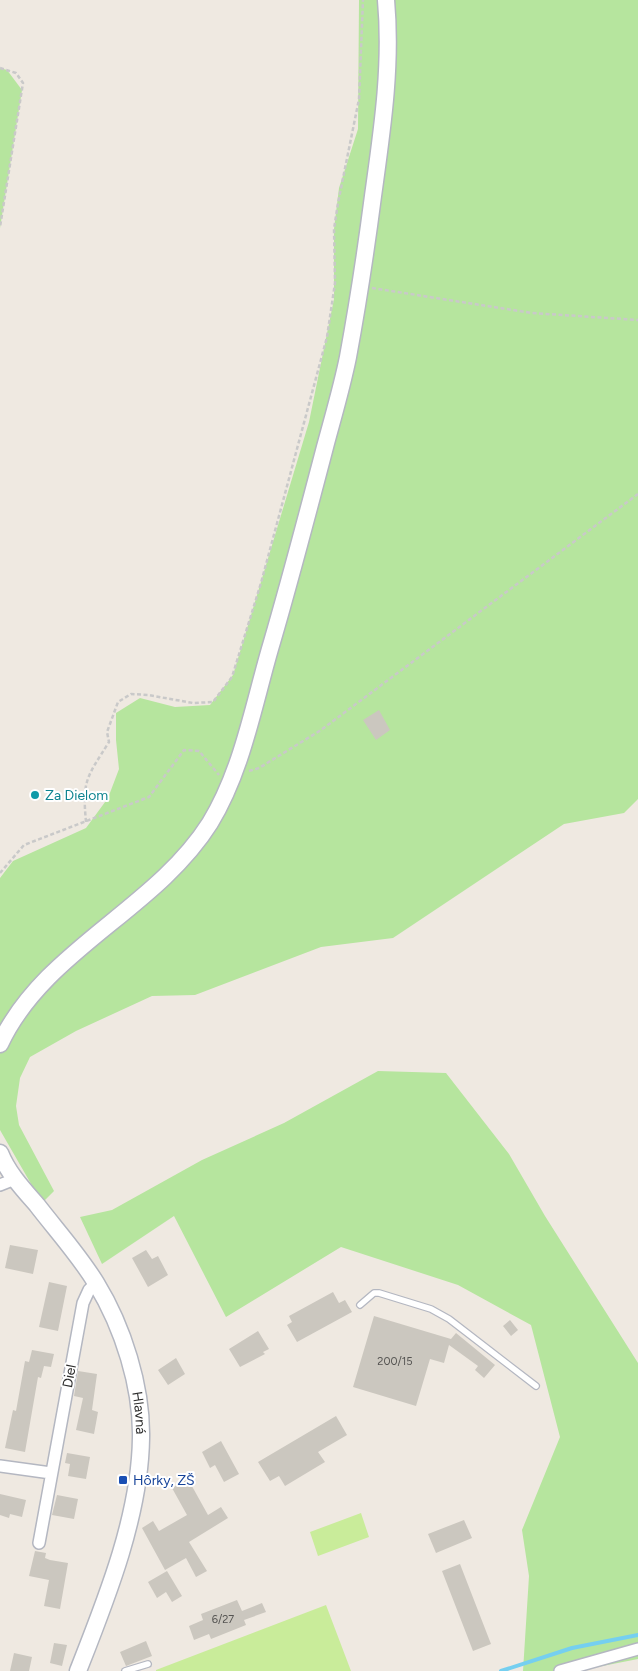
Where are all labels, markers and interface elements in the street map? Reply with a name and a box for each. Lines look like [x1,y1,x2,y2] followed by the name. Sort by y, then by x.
[45,787,108,804] place label: Za Dielom
[29,789,41,801] marker: Za Dielom
[377,1355,413,1368] house number: 200/15
[59,1363,80,1389] street label: Diel
[128,1390,149,1434] street label: Hlavná
[133,1472,195,1489] place label: Hôrky, ZŠ
[117,1474,129,1486] marker: Hôrky, ZŠ
[212,1613,234,1626] house number: 6/27

